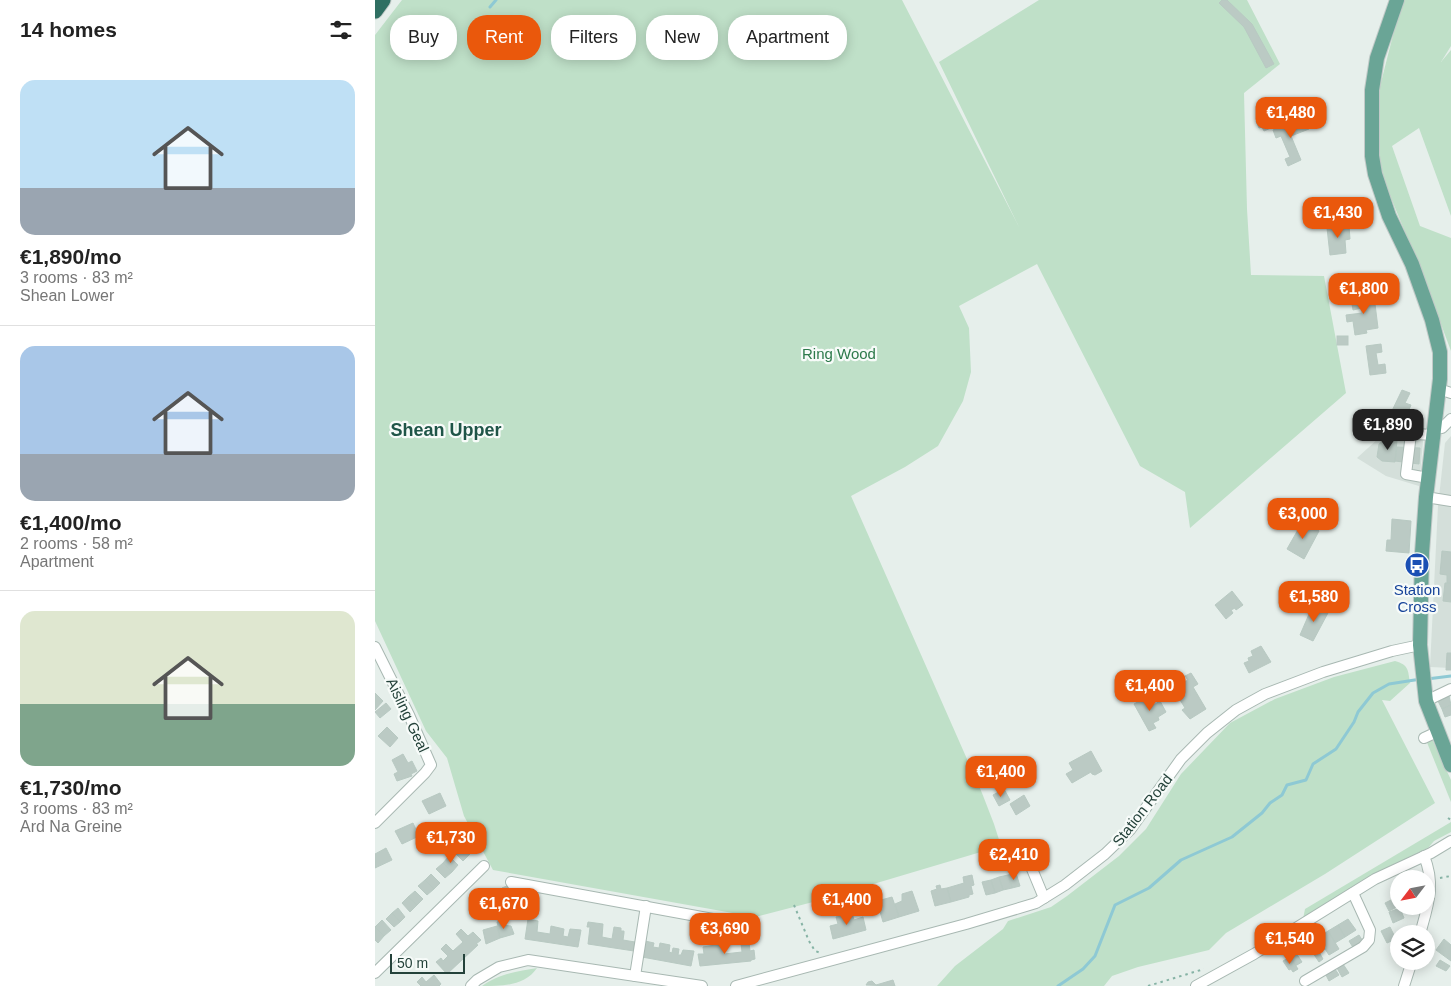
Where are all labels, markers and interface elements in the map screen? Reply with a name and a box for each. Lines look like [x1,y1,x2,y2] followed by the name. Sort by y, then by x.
[390,15,457,60] chip: Buy
[467,15,541,60] chip: Rent
[551,15,636,60] chip: Filters
[646,15,718,60] chip: New
[728,15,847,60] chip: Apartment
[327,16,355,44] icon: filters
[20,18,117,41] text: 14 homes
[1250,96,1332,139] pin: €1,480
[1267,104,1315,121] text: €1,480
[143,113,233,203] icon: home
[1297,196,1379,239] pin: €1,430
[1314,204,1362,221] text: €1,430
[20,245,122,268] text: €1,890/mo
[20,269,133,286] text: 3 rooms · 83 m²
[1323,272,1405,315] pin: €1,800
[1340,280,1388,297] text: €1,800
[20,287,114,304] text: Shean Lower
[802,345,876,362] park label: Ring Wood
[143,378,233,468] icon: home
[1347,408,1429,451] pin: €1,890
[1364,416,1412,433] text: €1,890
[390,420,502,440] district label: Shean Upper
[1262,498,1344,540] pin: €3,000
[1279,505,1327,522] text: €3,000
[20,511,122,534] text: €1,400/mo
[20,535,133,552] text: 2 rooms · 58 m²
[1404,552,1430,578] bus stop icon: Station Cross
[20,553,94,570] text: Apartment
[1273,580,1355,623] pin: €1,580
[1394,581,1440,615] place label: Station Cross
[1290,588,1338,605] text: €1,580
[143,643,233,733] icon: home
[1109,670,1191,712] pin: €1,400
[383,675,433,755] street label: Aisling Geal
[1126,677,1174,694] text: €1,400
[960,756,1042,798] pin: €1,400
[977,763,1025,780] text: €1,400
[1109,771,1175,849] street label: Station Road
[20,776,122,799] text: €1,730/mo
[20,800,133,817] text: 3 rooms · 83 m²
[20,818,122,835] text: Ard Na Greine
[410,822,492,864] pin: €1,730
[427,829,475,846] text: €1,730
[973,838,1055,881] pin: €2,410
[990,846,1038,863] text: €2,410
[1390,870,1435,915] north arrow
[1390,870,1435,970] map controls
[806,884,888,926] pin: €1,400
[463,888,545,930] pin: €1,670
[823,891,871,908] text: €1,400
[480,895,528,912] text: €1,670
[684,912,766,955] pin: €3,690
[701,920,749,937] text: €3,690
[1249,922,1331,965] pin: €1,540
[1390,925,1435,970] button: layers
[1266,930,1314,947] text: €1,540
[390,951,465,974] scale bar
[397,955,428,971] text: 50 m

